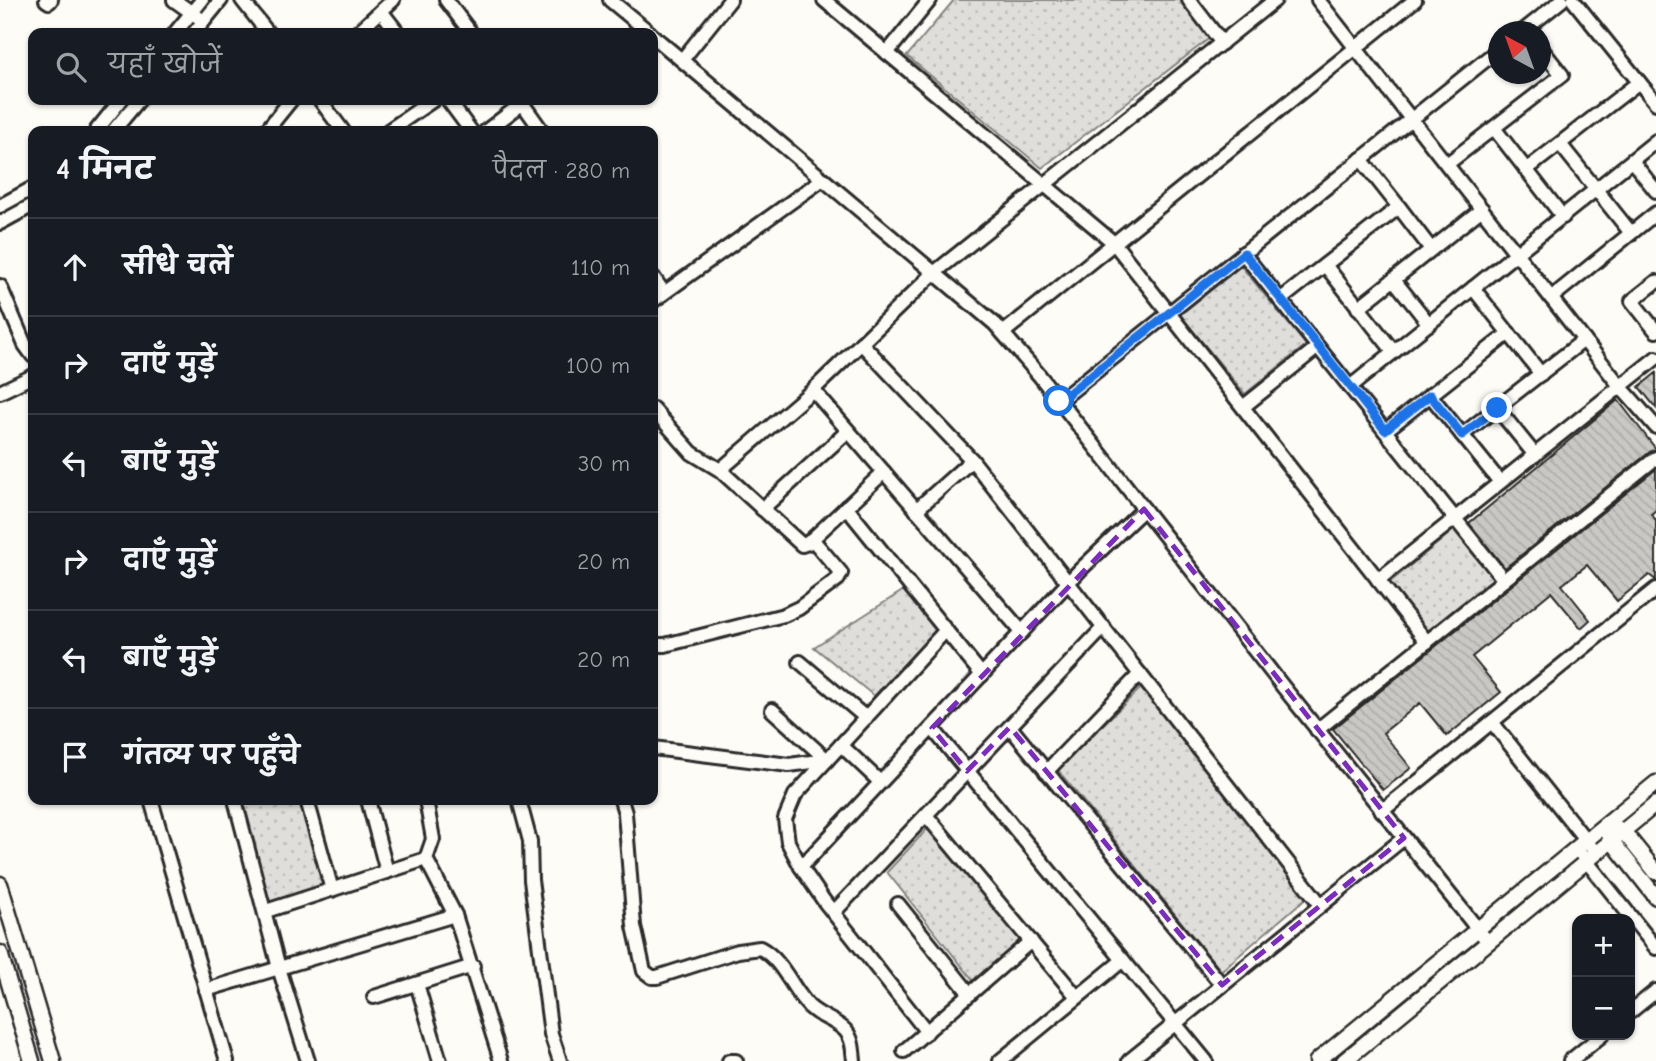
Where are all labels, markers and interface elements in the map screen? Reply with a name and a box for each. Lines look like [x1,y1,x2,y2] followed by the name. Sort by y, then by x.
[1488,21,1551,84] north arrow
[28,28,658,105] search box
[52,48,90,86] icon: search
[108,50,222,80] text: यहाँ खोजें
[56,152,154,187] text: 4 मिनट
[493,157,630,184] text: पैदल · 280 m
[56,248,94,286] icon: ahead
[123,251,232,281] text: सीधे चलें
[571,254,630,281] text: 110 m
[56,346,94,384] icon: right
[123,349,216,379] text: दाएँ मुड़ें
[566,352,630,379] text: 100 m
[1043,385,1074,416] route start
[1481,392,1512,423] route end
[56,444,94,482] icon: left
[123,447,217,477] text: बाएँ मुड़ें
[578,450,630,477] text: 30 m
[56,542,94,580] icon: right
[123,545,216,575] text: दाएँ मुड़ें
[577,548,630,575] text: 20 m
[56,640,94,678] icon: left
[123,643,217,673] text: बाएँ मुड़ें
[577,646,630,673] text: 20 m
[56,738,94,776] icon: arrive
[123,741,300,771] text: गंतव्य पर पहुँचे
[1572,914,1635,1040] map controls
[1572,914,1635,977] button: +
[1572,977,1635,1040] button: −

